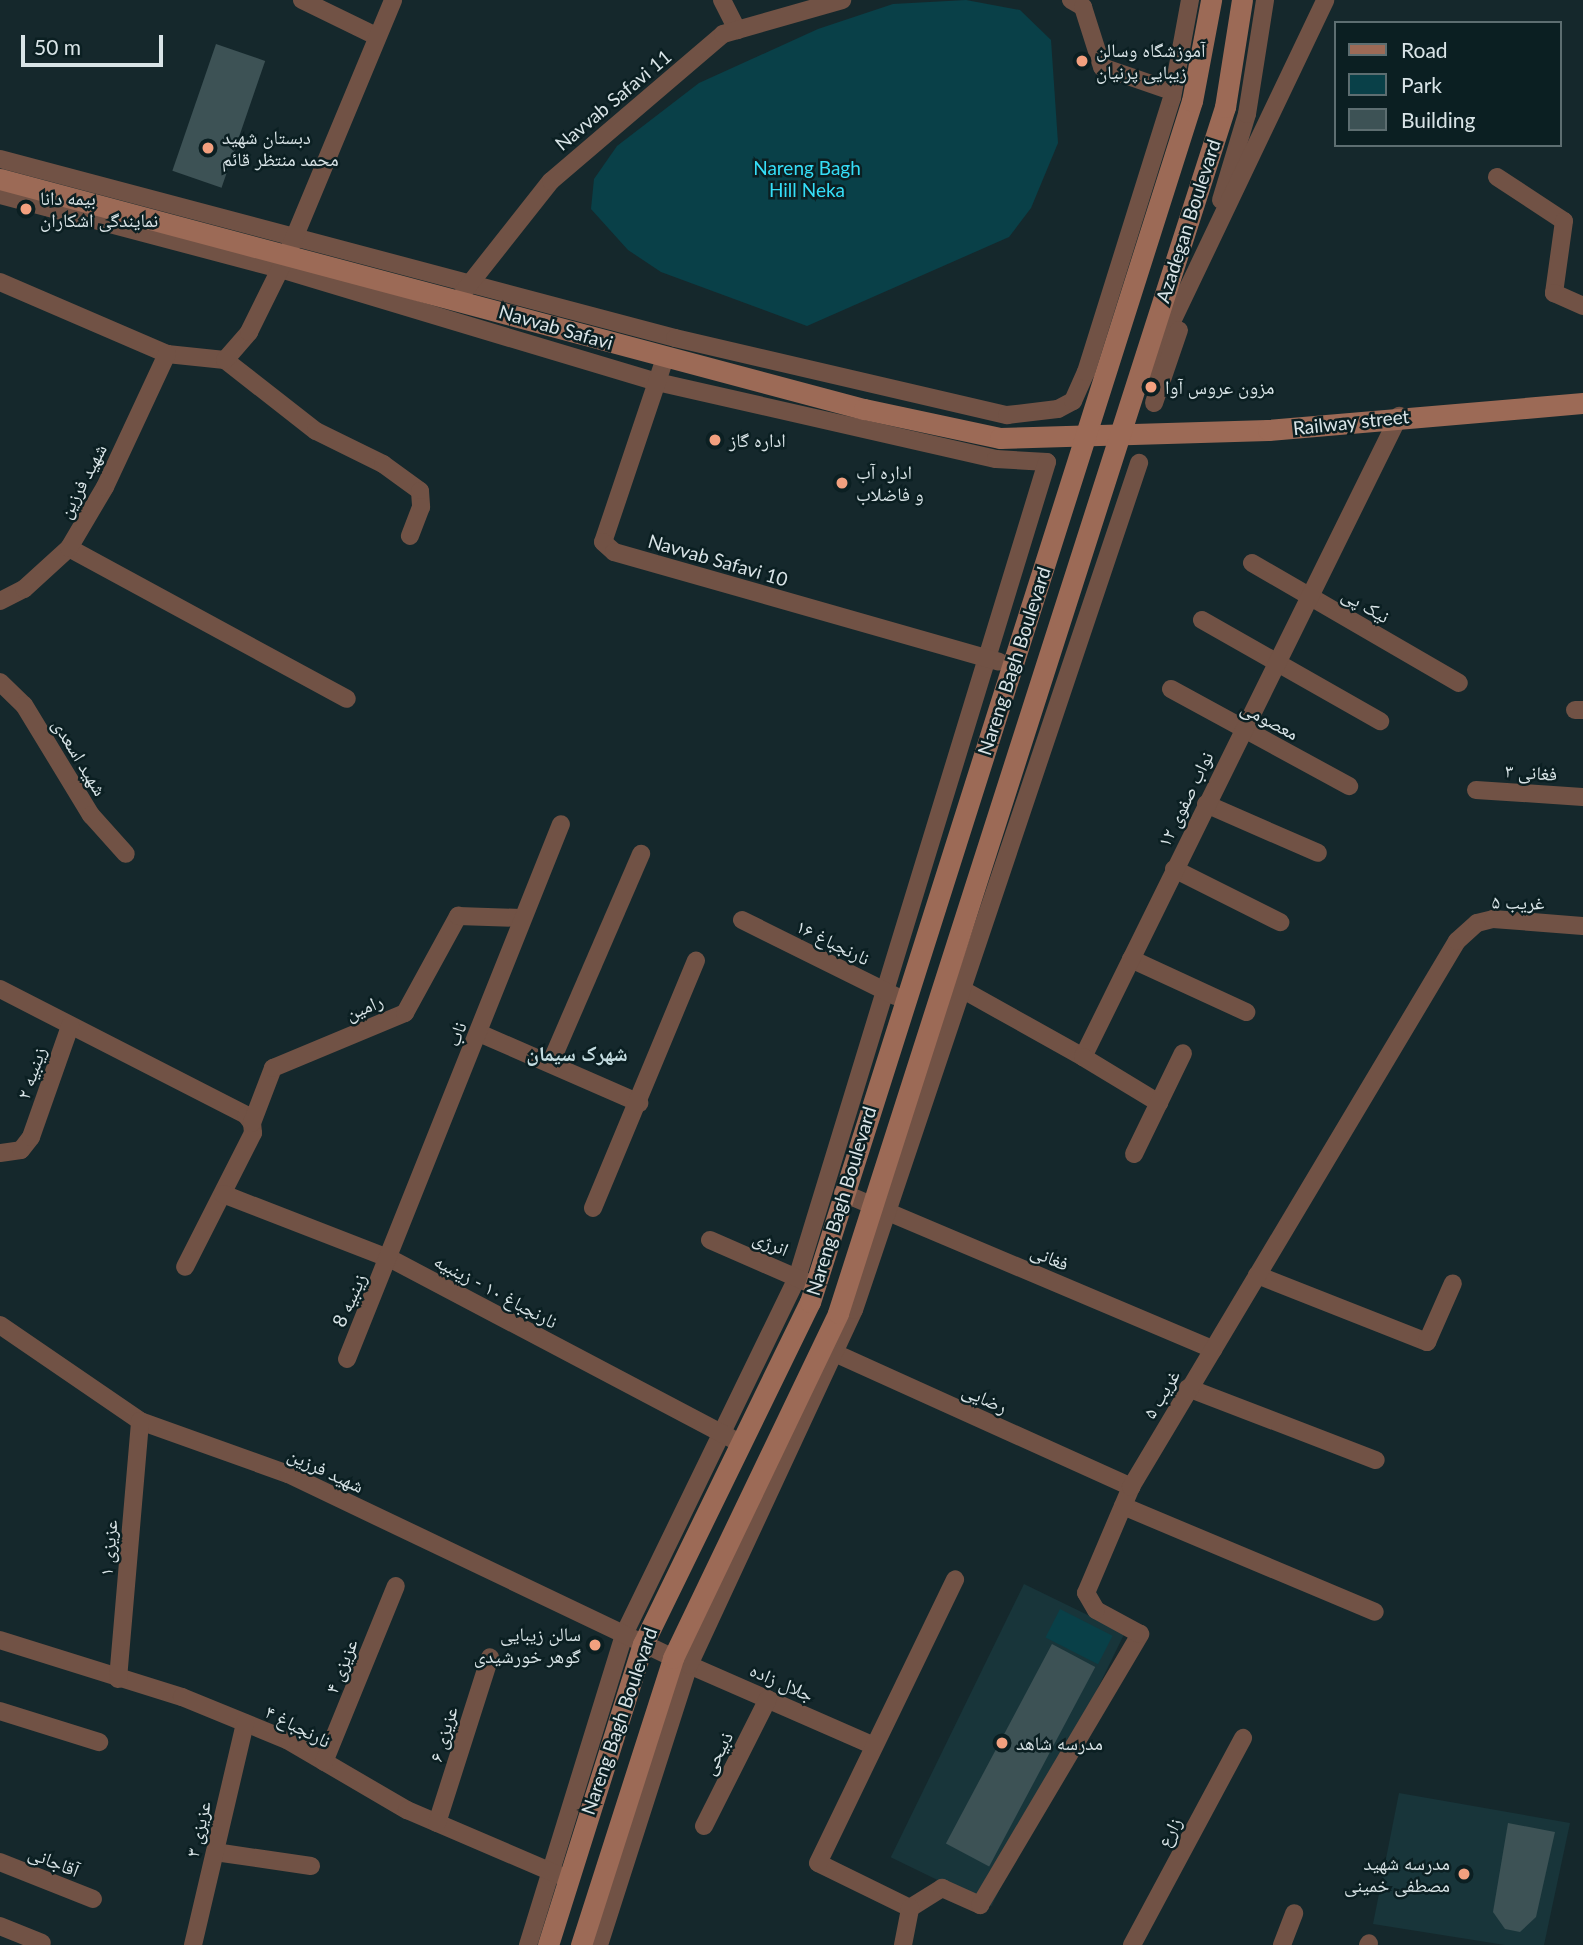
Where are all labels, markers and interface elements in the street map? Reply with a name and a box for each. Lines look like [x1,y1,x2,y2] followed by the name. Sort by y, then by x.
[24,21,166,65] scale bar
[1334,21,1562,147] legend
[34,34,81,59] text: 50 m
[1401,37,1448,62] text: Road
[1096,39,1205,83] place label: آموزشگاه وسالن زیبایی پرنیان
[550,45,676,155] street label: Navvab Safavi 11
[1074,53,1090,69] marker: آموزشگاه وسالن زیبایی پرنیان
[1401,72,1442,97] text: Park
[1401,107,1476,132] text: Building
[222,126,339,170] place label: دبستان شهید محمد منتظر قائم
[1151,136,1225,306] street label: Azadegan Boulevard
[200,140,216,156] marker: دبستان شهید محمد منتظر قائم
[753,157,861,201] park label: Nareng Bagh Hill Neka
[40,187,158,231] place label: بیمه دانا نمایندگی اشکاران
[18,201,34,217] marker: بیمه دانا نمایندگی اشکاران
[496,300,616,354] street label: Navvab Safavi
[1165,376,1274,398] place label: مزون عروس آوا
[1143,379,1159,395] marker: مزون عروس آوا
[1291,405,1411,439] street label: Railway street
[729,429,786,451] place label: اداره گاز
[707,432,723,448] marker: اداره گاز
[53,440,111,522] street label: شهید فرزین
[856,461,924,505] place label: اداره آب و فاضلاب
[834,475,850,491] marker: اداره آب و فاضلاب
[645,529,791,591] street label: Navvab Safavi 10
[973,564,1055,758] street label: Nareng Bagh Boulevard
[1338,582,1394,628] street label: نیک پی
[1237,695,1303,745] street label: معصومی
[48,714,112,800] street label: شهید اسعدی
[1152,748,1218,850] street label: نواب صفوی ۱۲
[1504,759,1558,785] street label: فغانی ۳
[1491,890,1545,914] street label: غریب ۵
[792,914,874,970] street label: نارنجباغ ۱۶
[342,989,386,1025] street label: رامین
[441,1018,471,1050] street label: ناب
[526,1040,628,1066] district label: شهرک سیمان
[11,1044,51,1102] street label: زینبیه ۲
[801,1104,881,1298] street label: Nareng Bagh Boulevard
[750,1225,792,1261] street label: انرژی
[1028,1239,1072,1275] street label: فغانی
[431,1249,561,1333] street label: نارنجباغ ۱۰ - زینبیه
[327,1270,371,1330] street label: زینبیه 8
[1138,1366,1184,1422] street label: غریب ۵
[959,1378,1011,1418] street label: رضایی
[284,1443,368,1497] street label: شهید فرزین
[94,1519,122,1577] street label: عزیزی ۱
[474,1623,581,1667] place label: سالن زیبایی گوهر خورشیدی
[576,1624,662,1818] street label: Nareng Bagh Boulevard
[320,1635,362,1697] street label: عزیزی ۴
[587,1637,603,1653] marker: سالن زیبایی گوهر خورشیدی
[747,1658,817,1706] street label: جلال زاده
[261,1700,335,1752] street label: نارنجباغ ۴
[424,1704,462,1764] street label: عزیزی ۶
[696,1727,738,1779] street label: ذبیحی
[1016,1732,1103,1754] place label: مدرسه شاهد
[994,1735,1010,1751] marker: مدرسه شاهد
[181,1799,215,1859] street label: عزیزی ۳
[1152,1813,1186,1851] street label: زارع
[25,1841,83,1881] street label: آقاجانی
[1344,1852,1450,1896] place label: مدرسه شهید مصطفی خمینی
[1456,1866,1472,1882] marker: مدرسه شهید مصطفی خمینی

